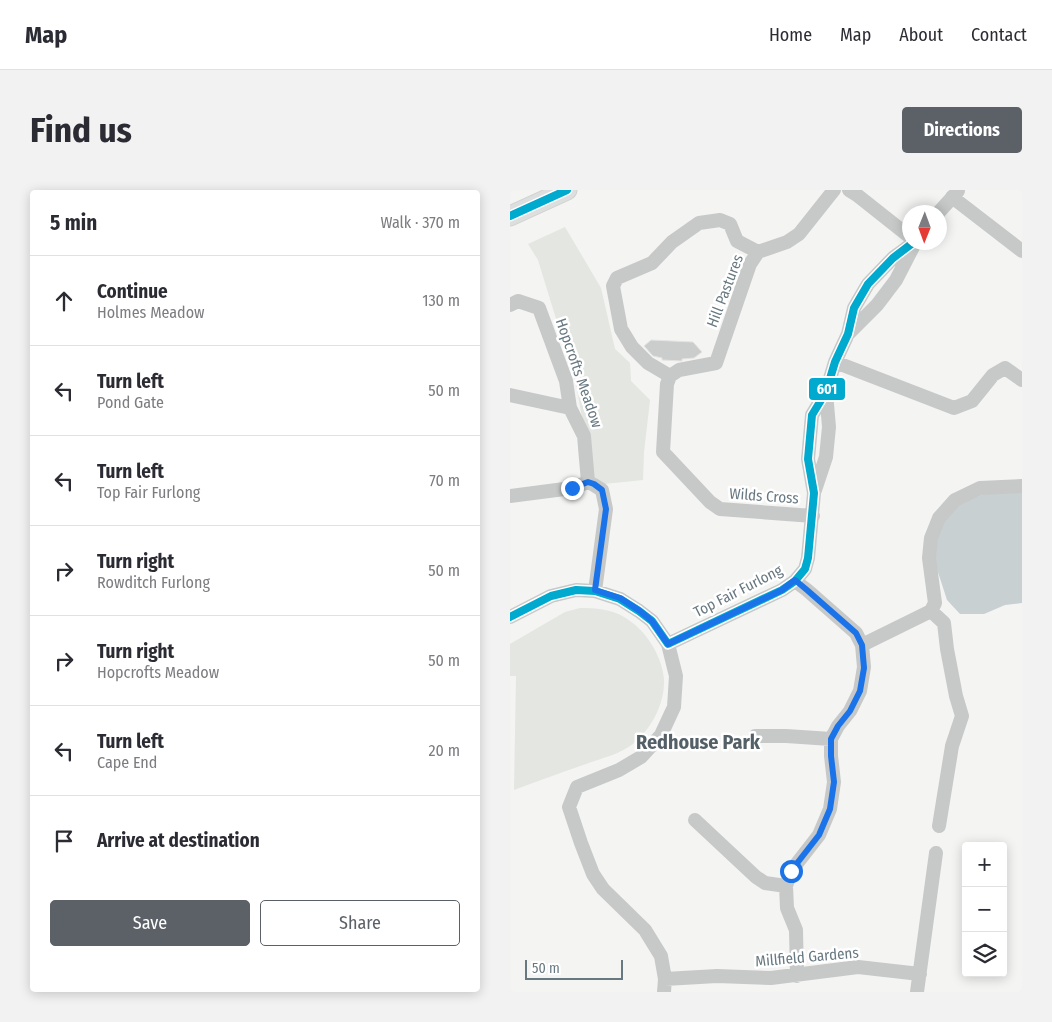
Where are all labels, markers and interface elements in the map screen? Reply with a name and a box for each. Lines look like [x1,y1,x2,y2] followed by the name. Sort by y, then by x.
[25,21,67,49] text: Map
[769,24,812,46] text: Home
[840,24,871,46] text: Map
[899,24,943,46] text: About
[971,24,1027,46] text: Contact
[902,107,1022,153] button: Directions
[30,109,132,151] text: Find us
[902,205,947,250] north arrow
[50,210,97,236] text: 5 min
[380,213,460,232] text: Walk · 370 m
[703,252,747,330] street label: Hill Pastures
[97,280,168,303] text: Continue
[50,287,78,315] icon: ahead
[422,291,460,310] text: 130 m
[97,303,205,322] text: Holmes Meadow
[552,316,606,430] street label: Hopcrofts Meadow
[97,370,164,393] text: Turn left
[50,377,78,405] icon: left
[808,377,846,401] line badge: 601
[428,381,460,400] text: 50 m
[817,381,837,398] text: 601
[97,393,164,412] text: Pond Gate
[97,460,164,483] text: Turn left
[50,467,78,495] icon: left
[429,471,460,490] text: 70 m
[561,477,584,500] route end
[97,483,200,502] text: Top Fair Furlong
[729,485,799,507] street label: Wilds Cross
[97,550,174,573] text: Turn right
[50,557,78,585] icon: right
[428,561,460,580] text: 50 m
[691,561,785,621] street label: Top Fair Furlong
[97,573,210,592] text: Rowditch Furlong
[97,640,174,663] text: Turn right
[50,647,78,675] icon: right
[428,651,460,670] text: 50 m
[97,663,219,682] text: Hopcrofts Meadow
[97,730,164,753] text: Turn left
[636,730,761,754] district label: Redhouse Park
[50,737,78,765] icon: left
[429,741,460,760] text: 20 m
[97,753,157,772] text: Cape End
[50,827,78,855] icon: arrive
[97,829,260,852] text: Arrive at destination
[962,842,1007,977] map controls
[962,842,1007,887] button: +
[780,860,803,883] route start
[962,887,1007,932] button: −
[50,900,250,946] button: Save
[260,900,460,946] button: Share
[962,932,1007,977] button: layers
[755,944,859,970] street label: Millfield Gardens
[525,957,622,980] scale bar
[532,960,560,977] text: 50 m

